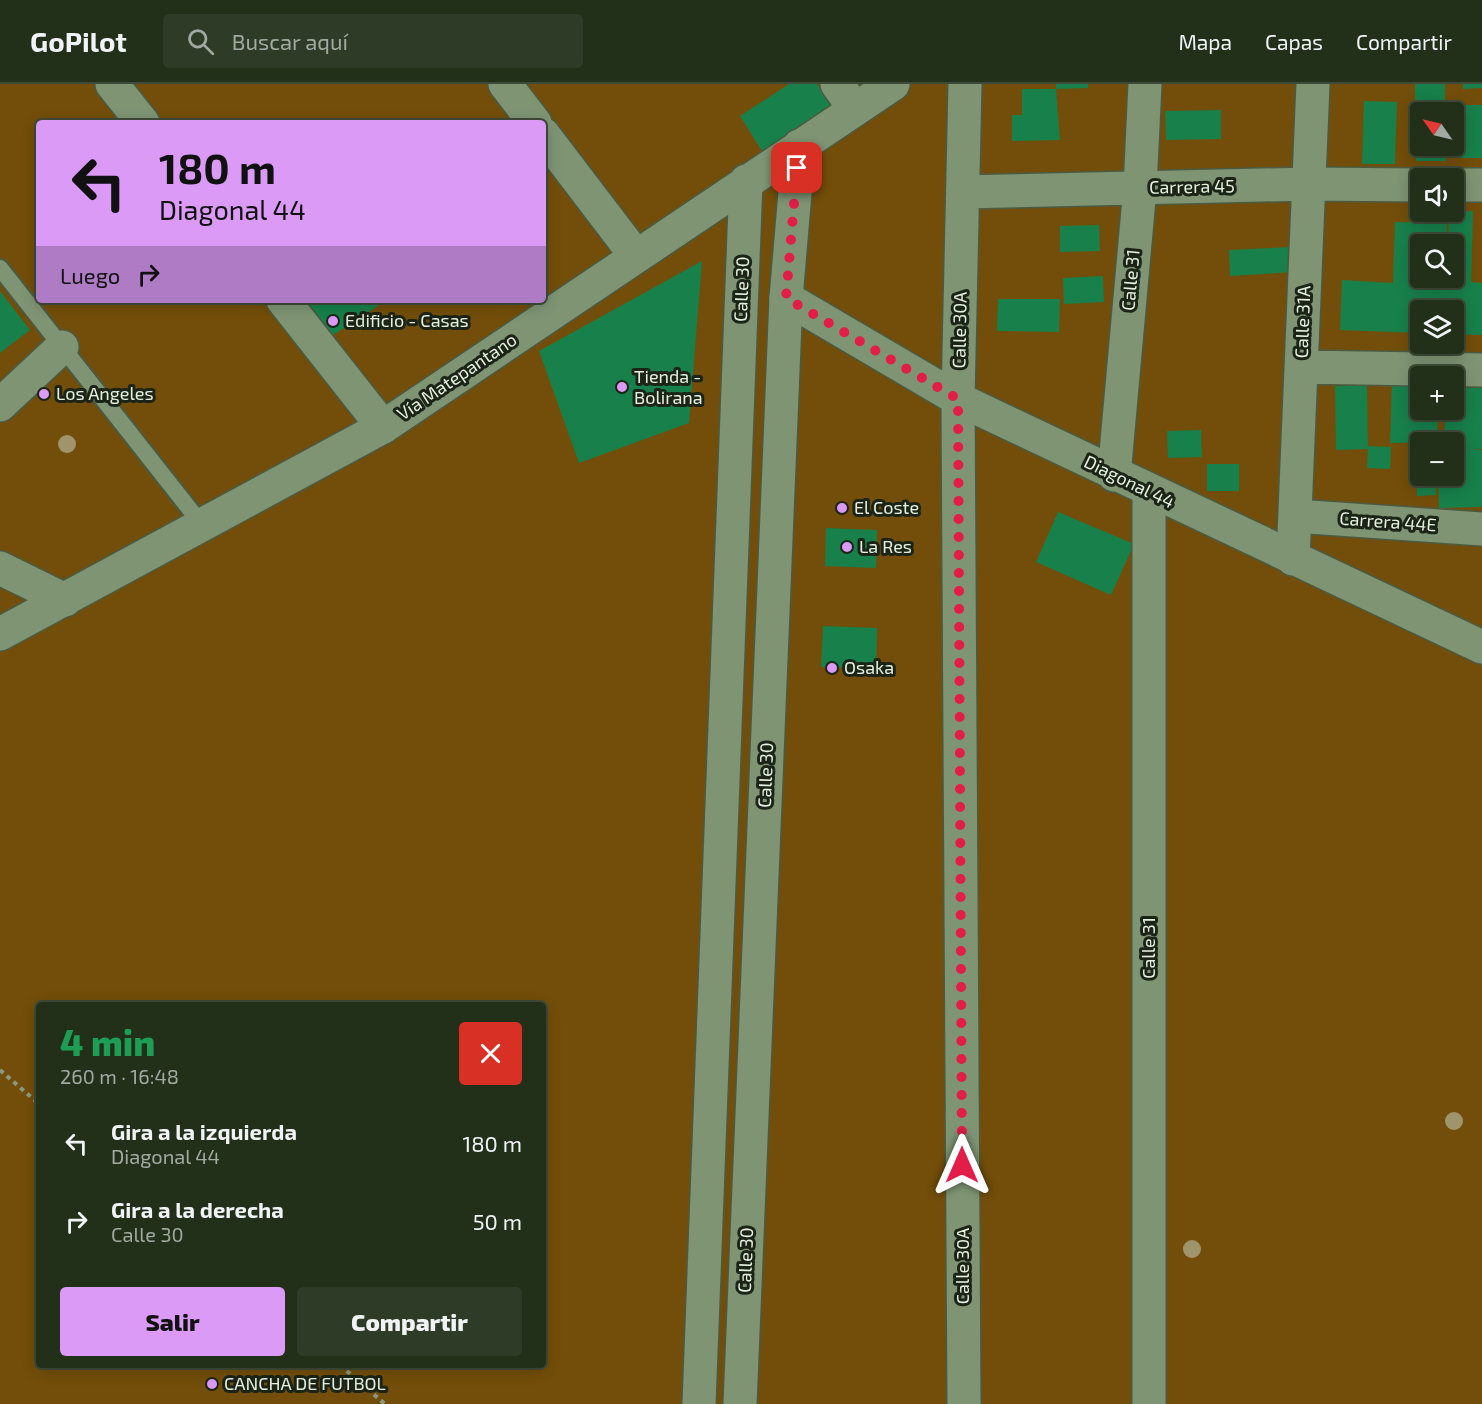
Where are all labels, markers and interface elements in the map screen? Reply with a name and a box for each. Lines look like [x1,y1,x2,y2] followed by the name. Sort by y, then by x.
[163,14,583,68] search box
[30,24,127,58] text: GoPilot
[184,25,217,58] icon: search
[232,28,348,54] text: Buscar aquí
[1178,29,1232,54] text: Mapa
[1265,29,1323,54] text: Capas
[1356,29,1452,54] text: Compartir
[1410,102,1464,156] north arrow
[1410,102,1464,486] map controls
[159,142,276,192] text: 180 m
[771,142,822,193] pin
[60,144,138,222] icon: left
[780,151,813,184] icon: arrive
[1410,168,1464,222] button: sound
[1149,174,1235,198] street label: Carrera 45
[159,193,306,225] text: Diagonal 44
[1410,234,1464,288] button: search
[1116,248,1144,312] street label: Calle 31
[729,256,753,322] street label: Calle 30
[132,258,165,291] icon: right
[60,262,120,288] text: Luego
[1290,284,1314,359] street label: Calle 31A
[947,291,971,368] street label: Calle 30A
[1410,300,1464,354] button: layers
[345,309,469,331] place label: Edificio - Casas
[326,314,340,328] marker: Edificio - Casas
[392,328,521,424] street label: Vía Matepantano
[634,365,703,408] place label: Tienda - Bolirana
[1410,366,1464,420] button: +
[615,380,629,394] marker: Tienda - Bolirana
[56,382,154,404] place label: Los Angeles
[37,387,51,401] marker: Los Angeles
[1410,432,1464,486] button: −
[1081,450,1178,512] street label: Diagonal 44
[854,496,919,518] place label: El Coste
[835,501,849,515] marker: El Coste
[1339,507,1437,535] street label: Carrera 44E
[859,535,912,557] place label: La Res
[840,540,854,554] marker: La Res
[844,656,894,678] place label: Osaka
[825,661,839,675] marker: Osaka
[753,742,777,808] street label: Calle 30
[1137,917,1159,979] street label: Calle 31
[60,1020,155,1063] text: 4 min
[459,1022,522,1085] button: close
[60,1064,179,1088] text: 260 m · 16:48
[111,1118,297,1144] text: Gira a la izquierda
[60,1127,93,1160] icon: left
[462,1130,522,1156] text: 180 m
[930,1133,994,1197] position arrow
[111,1144,220,1168] text: Diagonal 44
[111,1196,284,1222] text: Gira a la derecha
[60,1205,93,1238] icon: right
[473,1208,522,1234] text: 50 m
[111,1222,184,1246] text: Calle 30
[733,1227,757,1293] street label: Calle 30
[951,1227,973,1304] street label: Calle 30A
[60,1287,285,1356] button: Salir
[297,1287,522,1356] button: Compartir
[224,1372,386,1394] place label: CANCHA DE FUTBOL
[205,1377,219,1391] marker: CANCHA DE FUTBOL

